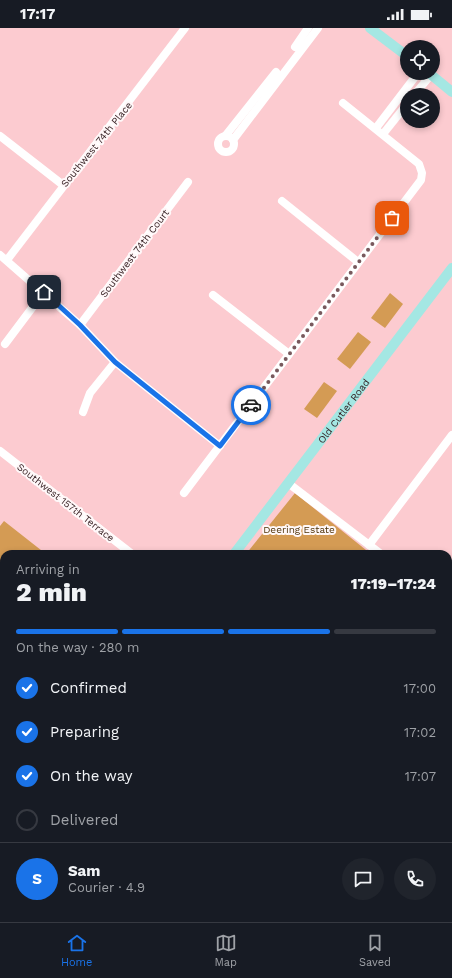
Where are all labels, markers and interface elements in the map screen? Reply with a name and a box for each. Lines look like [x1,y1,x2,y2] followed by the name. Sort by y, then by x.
[20,5,55,23] text: 17:17
[400,40,440,128] map controls
[400,40,440,80] button: locate
[400,88,440,128] button: layers
[59,99,134,189] street label: Southwest 74th Place
[375,201,409,235] pin
[98,207,172,299] street label: Southwest 74th Court
[381,207,403,229] icon: bag
[27,275,61,309] pin
[33,281,55,303] icon: home
[315,377,372,446] street label: Old Cutler Road
[231,385,271,425] courier
[240,394,262,416] icon: car
[15,461,117,544] street label: Southwest 157th Terrace
[263,524,335,535] park label: Deering Estate
[16,562,80,577] text: Arriving in
[351,575,436,593] text: 17:19–17:24
[16,577,87,607] text: 2 min
[16,640,139,655] text: On the way · 280 m
[16,677,38,699] icon: check
[50,679,127,697] text: Confirmed
[404,681,436,696] text: 17:00
[16,721,38,743] icon: check
[50,723,119,741] text: Preparing
[404,725,436,740] text: 17:02
[16,765,38,787] icon: check
[50,767,132,785] text: On the way
[405,769,436,784] text: 17:07
[50,811,118,829] text: Delivered
[342,858,384,900] button: chat
[394,858,436,900] button: phone
[68,862,100,880] text: Sam
[32,870,42,888] text: S
[68,880,145,895] text: Courier · 4.9
[61,932,92,969] tab: Home
[214,932,237,969] tab: Map
[359,932,391,969] tab: Saved

